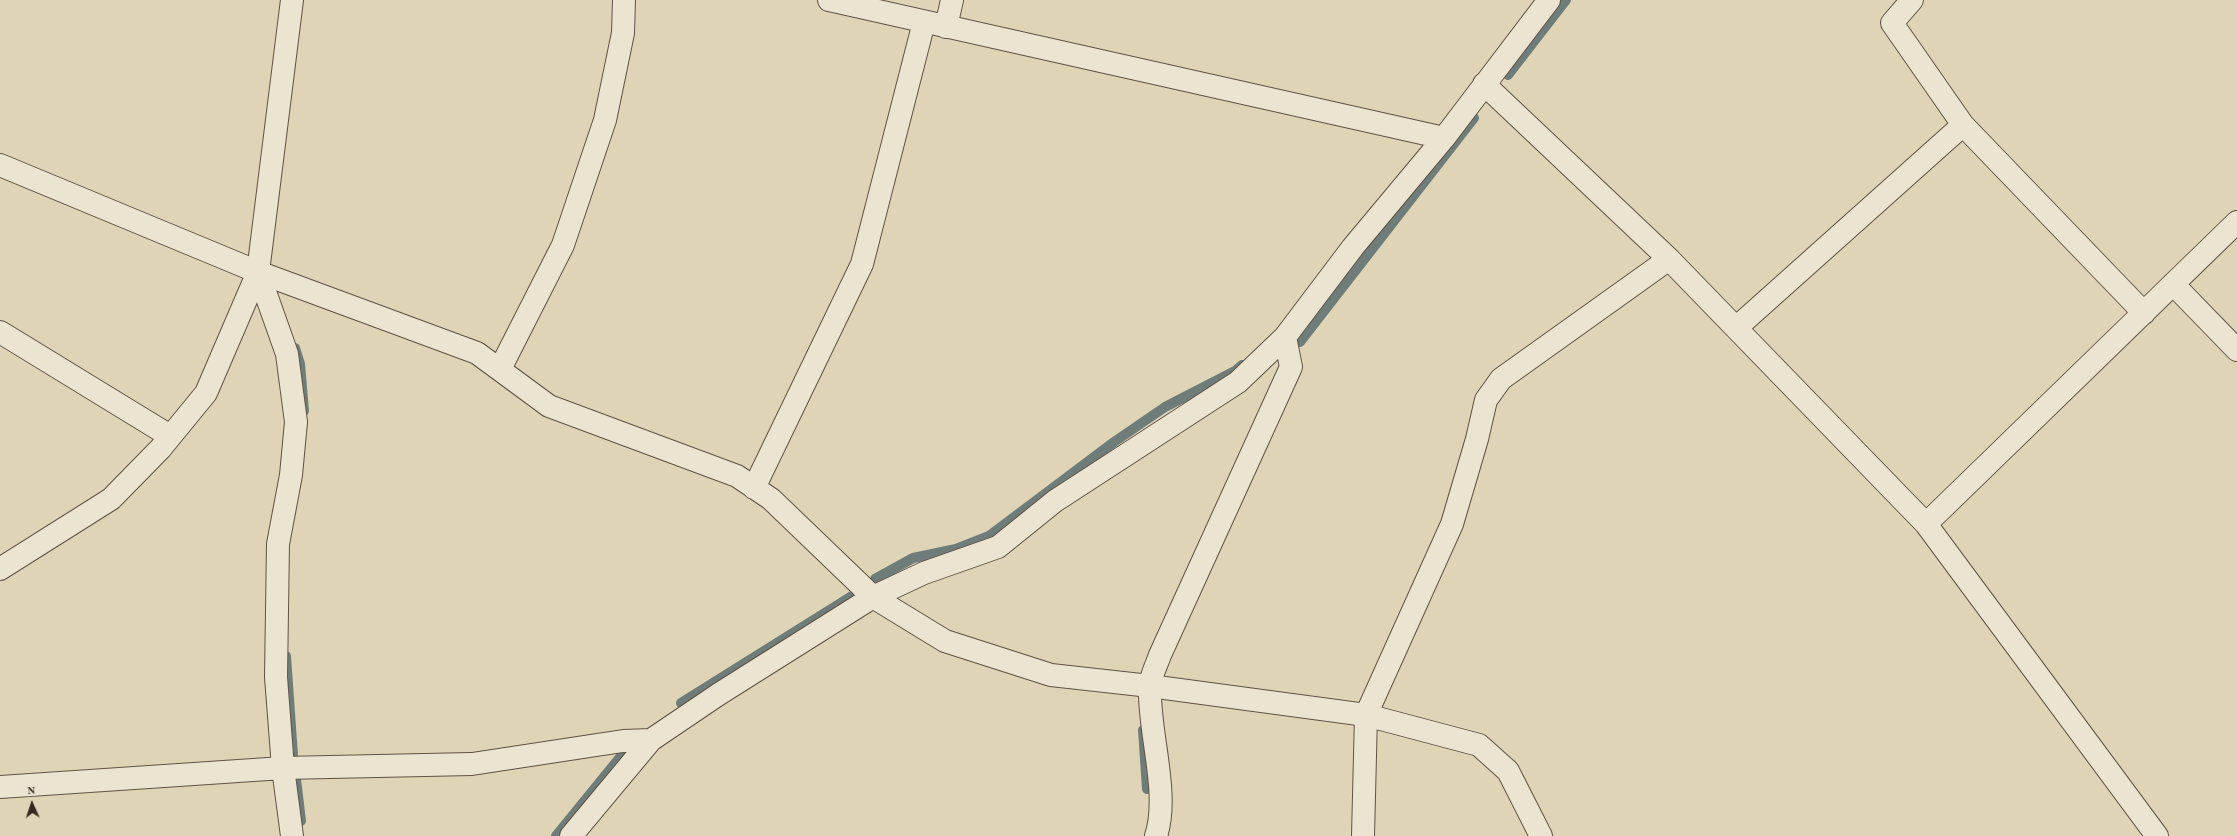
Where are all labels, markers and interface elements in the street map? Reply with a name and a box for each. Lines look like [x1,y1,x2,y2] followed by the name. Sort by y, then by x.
[12,784,52,824] north arrow
[27,786,36,797] text: N

